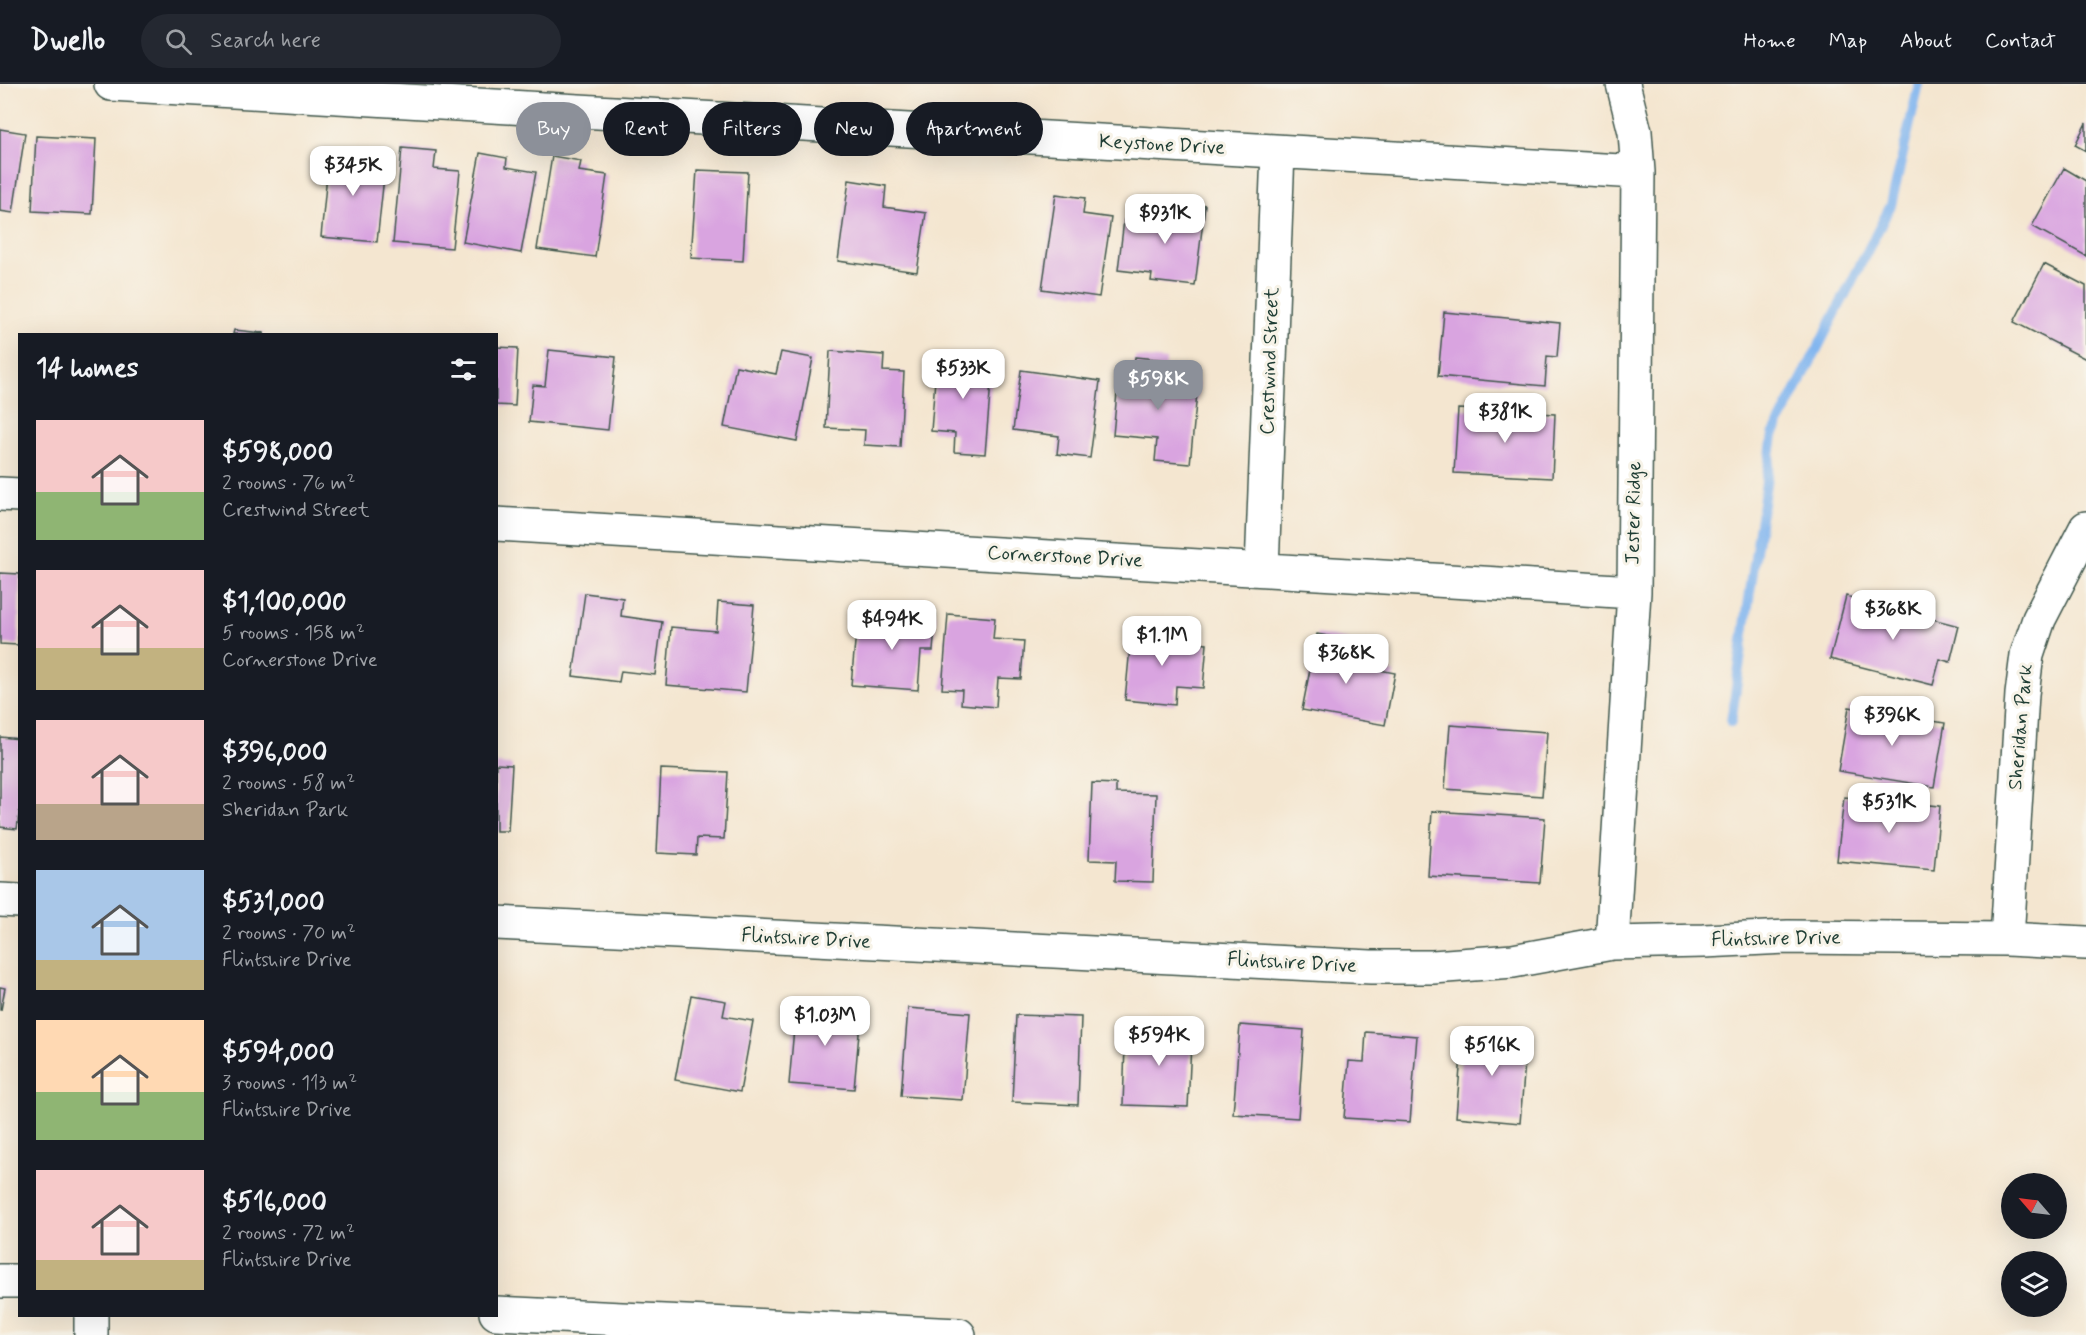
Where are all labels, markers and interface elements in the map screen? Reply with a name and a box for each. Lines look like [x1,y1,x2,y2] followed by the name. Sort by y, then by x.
[141,14,561,68] search box
[30,23,105,60] text: Dwello
[162,25,195,58] icon: search
[210,27,321,55] text: Search here
[1744,27,1796,55] text: Home
[1829,27,1867,55] text: Map
[1900,27,1952,55] text: About
[1985,27,2056,55] text: Contact
[516,102,591,156] chip: Buy
[603,102,690,156] chip: Rent
[702,102,802,156] chip: Filters
[814,102,894,156] chip: New
[906,102,1043,156] chip: Apartment
[1098,128,1226,162] street label: Keystone Drive
[311,146,395,197] pin: $345K
[324,152,382,179] text: $345K
[1123,194,1207,245] pin: $931K
[1139,200,1191,227] text: $931K
[1254,287,1286,435] street label: Crestwind Street
[921,349,1005,400] pin: $533K
[36,352,138,386] text: 14 homes
[447,353,480,386] icon: filters
[936,355,990,382] text: $533K
[1116,360,1200,411] pin: $598K
[1128,366,1188,393] text: $598K
[1463,393,1547,444] pin: $381K
[1478,399,1532,426] text: $381K
[222,436,333,470] text: $598,000
[84,444,156,516] icon: home
[1620,461,1648,565] street label: Jester Ridge
[222,470,355,497] text: 2 rooms · 76 m²
[222,497,370,524] text: Crestwind Street
[987,539,1144,575] street label: Cornerstone Drive
[222,586,347,620] text: $1,100,000
[1851,590,1935,641] pin: $368K
[84,594,156,666] icon: home
[1865,596,1921,623] text: $368K
[850,600,934,651] pin: $494K
[861,606,923,633] text: $494K
[1120,616,1204,667] pin: $1.1M
[222,620,365,647] text: 5 rooms · 158 m²
[1136,622,1188,649] text: $1.1M
[1304,634,1388,685] pin: $368K
[1318,640,1374,667] text: $368K
[222,647,378,674] text: Cornerstone Drive
[2002,663,2040,791] street label: Sheridan Park
[1850,696,1934,747] pin: $396K
[1864,702,1920,729] text: $396K
[222,736,327,770] text: $396,000
[84,744,156,816] icon: home
[222,770,355,797] text: 2 rooms · 58 m²
[1847,783,1931,834] pin: $531K
[1862,789,1916,816] text: $531K
[222,797,348,824] text: Sheridan Park
[222,886,325,920] text: $531,000
[84,894,156,966] icon: home
[222,920,356,947] text: 2 rooms · 70 m²
[741,922,872,956] street label: Flintshire Drive
[1711,924,1841,954] street label: Flintshire Drive
[1227,946,1358,980] street label: Flintshire Drive
[222,947,352,974] text: Flintshire Drive
[776,996,874,1047] pin: $1.03M
[794,1002,856,1029] text: $1.03M
[1117,1016,1201,1067] pin: $594K
[1128,1022,1190,1049] text: $594K
[1450,1026,1534,1077] pin: $516K
[1464,1032,1520,1059] text: $516K
[222,1036,334,1070] text: $594,000
[84,1044,156,1116] icon: home
[222,1070,357,1097] text: 3 rooms · 113 m²
[222,1097,352,1124] text: Flintshire Drive
[2001,1173,2067,1239] north arrow
[2001,1173,2067,1317] map controls
[222,1186,327,1220] text: $516,000
[84,1194,156,1266] icon: home
[222,1220,355,1247] text: 2 rooms · 72 m²
[222,1247,352,1274] text: Flintshire Drive
[2001,1251,2067,1317] button: layers

